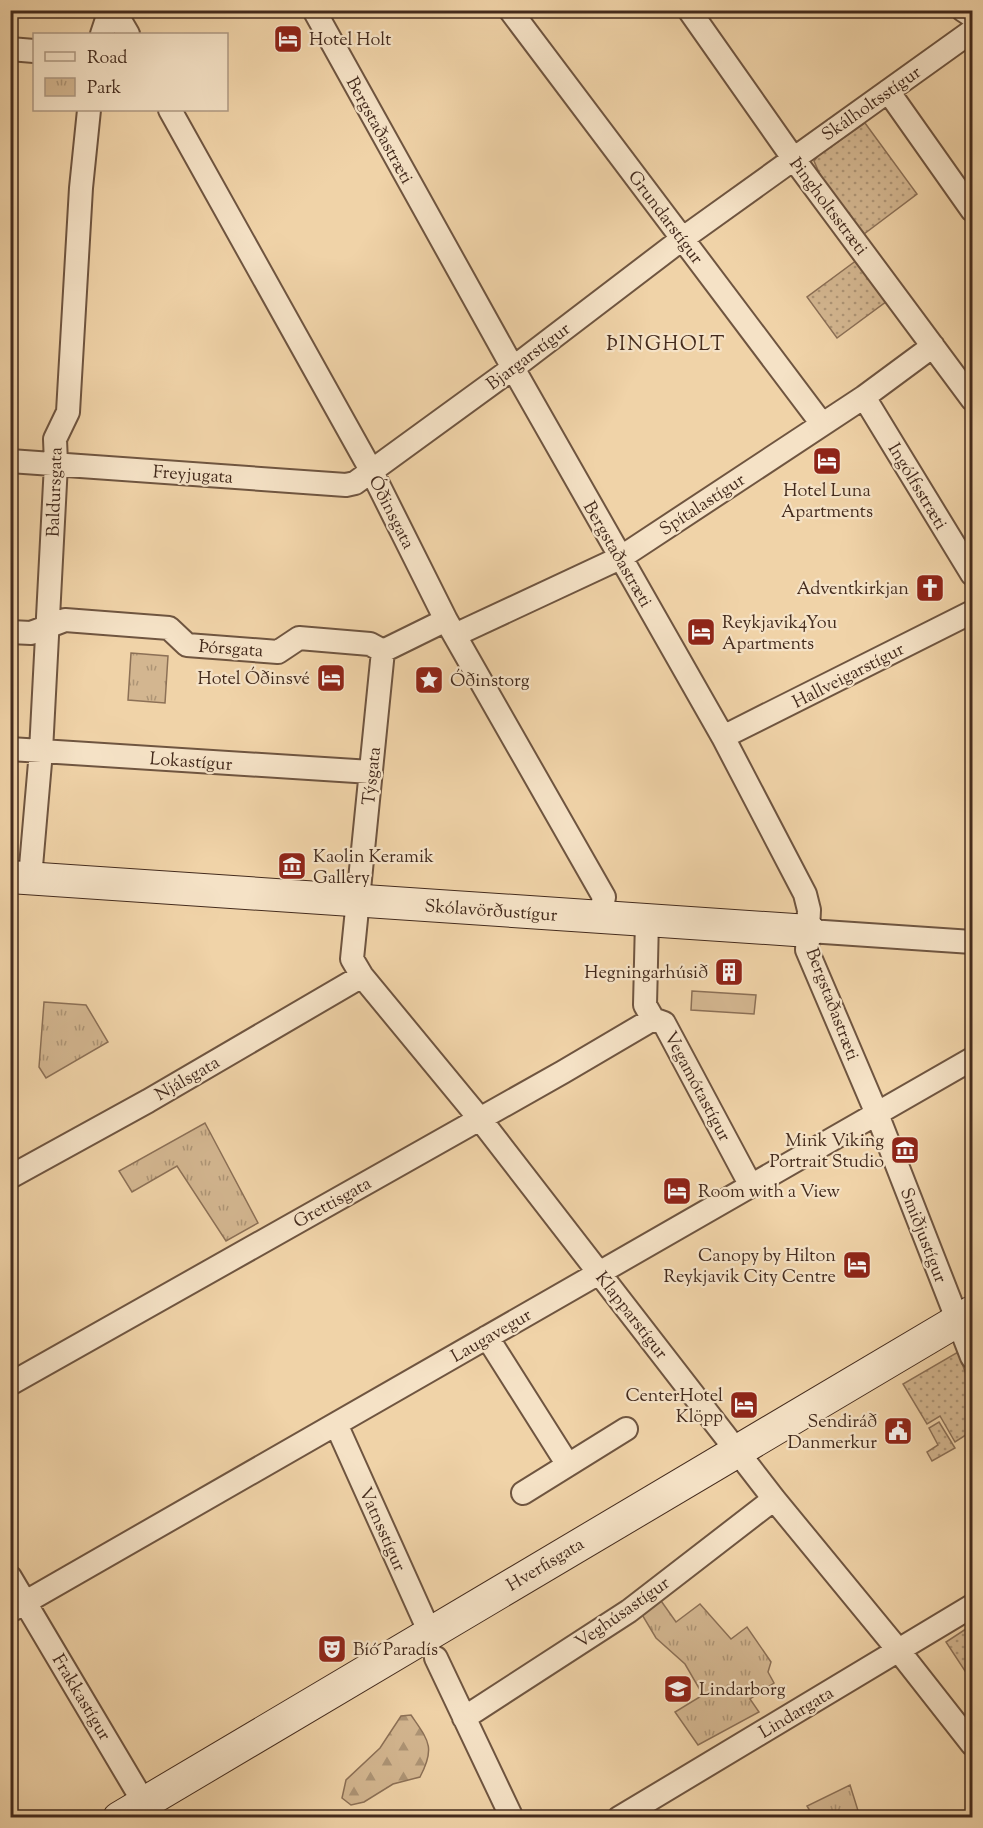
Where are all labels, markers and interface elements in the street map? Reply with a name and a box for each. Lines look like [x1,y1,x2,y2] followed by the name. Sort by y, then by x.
[272,23,304,55] hotel icon: Hotel Holt
[309,28,391,54] place label: Hotel Holt
[33,33,228,111] legend
[87,46,127,72] text: Road
[817,60,927,149] street label: Skálholtsstígur
[338,73,418,189] street label: Bergstaðastræti
[87,76,122,102] text: Park
[782,153,873,262] street label: Þingholtsstræti
[620,166,708,271] street label: Grundarstígur
[482,317,577,398] street label: Bjargarstígur
[606,331,726,360] district label: ÞINGHOLT
[880,439,952,535] street label: Ingólfsstræti
[811,445,843,477] hotel icon: Hotel Luna Apartments
[41,447,71,538] street label: Baldursgata
[152,460,234,492] street label: Freyjugata
[655,468,751,543] street label: Spítalastígur
[361,471,421,554] street label: Óðinsgata
[781,479,873,526] place label: Hotel Luna Apartments
[575,497,657,613] street label: Bergstaðastræti
[914,572,946,604] church icon: Adventkirkjan
[796,577,909,603] place label: Adventkirkjan
[722,611,837,658] place label: Reykjavik4You Apartments
[685,616,717,648] hotel icon: Reykjavik4You Apartments
[198,635,264,665] street label: Þórsgata
[788,637,910,716] street label: Hallveigarstígur
[315,662,347,694] hotel icon: Hotel Óðinsvé
[413,664,445,696] place icon: Óðinstorg
[197,666,310,693] place label: Hotel Óðinsvé
[450,668,530,695] place label: Óðinstorg
[357,746,389,807] street label: Týsgata
[149,747,233,779] street label: Lokastígur
[313,845,434,892] place label: Kaolin Keramik Gallery
[276,850,308,882] museum icon: Kaolin Keramik Gallery
[424,894,558,930] street label: Skólavörðustígur
[798,945,865,1065] street label: Bergstaðastræti
[713,956,745,988] building icon: Hegningarhúsið
[584,961,708,987] place label: Hegningarhúsið
[656,1027,736,1147] street label: Vegamótastígur
[151,1051,225,1109] street label: Njálsgata
[770,1129,884,1176] place label: Mink Viking Portrait Studio
[889,1134,921,1166] museum icon: Mink Viking Portrait Studio
[289,1172,377,1236] street label: Grettisgata
[661,1175,693,1207] hotel icon: Room with a View
[698,1180,841,1206] place label: Room with a View
[892,1184,952,1287] street label: Smiðjustígur
[663,1244,836,1291] place label: Canopy by Hilton Reykjavik City Centre
[841,1249,873,1281] hotel icon: Canopy by Hilton Reykjavik City Centre
[588,1267,673,1366] street label: Klapparstígur
[447,1303,537,1370] street label: Laugavegur
[625,1384,723,1431] place label: CenterHotel Klöpp
[728,1389,760,1421] hotel icon: CenterHotel Klöpp
[787,1410,877,1457] place label: Sendiráð Danmerkur
[882,1415,914,1447] public building icon: Sendiráð Danmerkur
[351,1484,411,1576] street label: Vatnsstígur
[502,1532,590,1599] street label: Hverfisgata
[571,1571,676,1656] street label: Veghúsastígur
[316,1633,348,1665] theatre icon: Bíó Paradís
[353,1638,438,1664] place label: Bíó Paradís
[44,1650,116,1746] street label: Frakkastígur
[662,1673,694,1705] school or university icon: Lindarborg
[699,1678,786,1704] place label: Lindarborg
[755,1681,839,1746] street label: Lindargata

